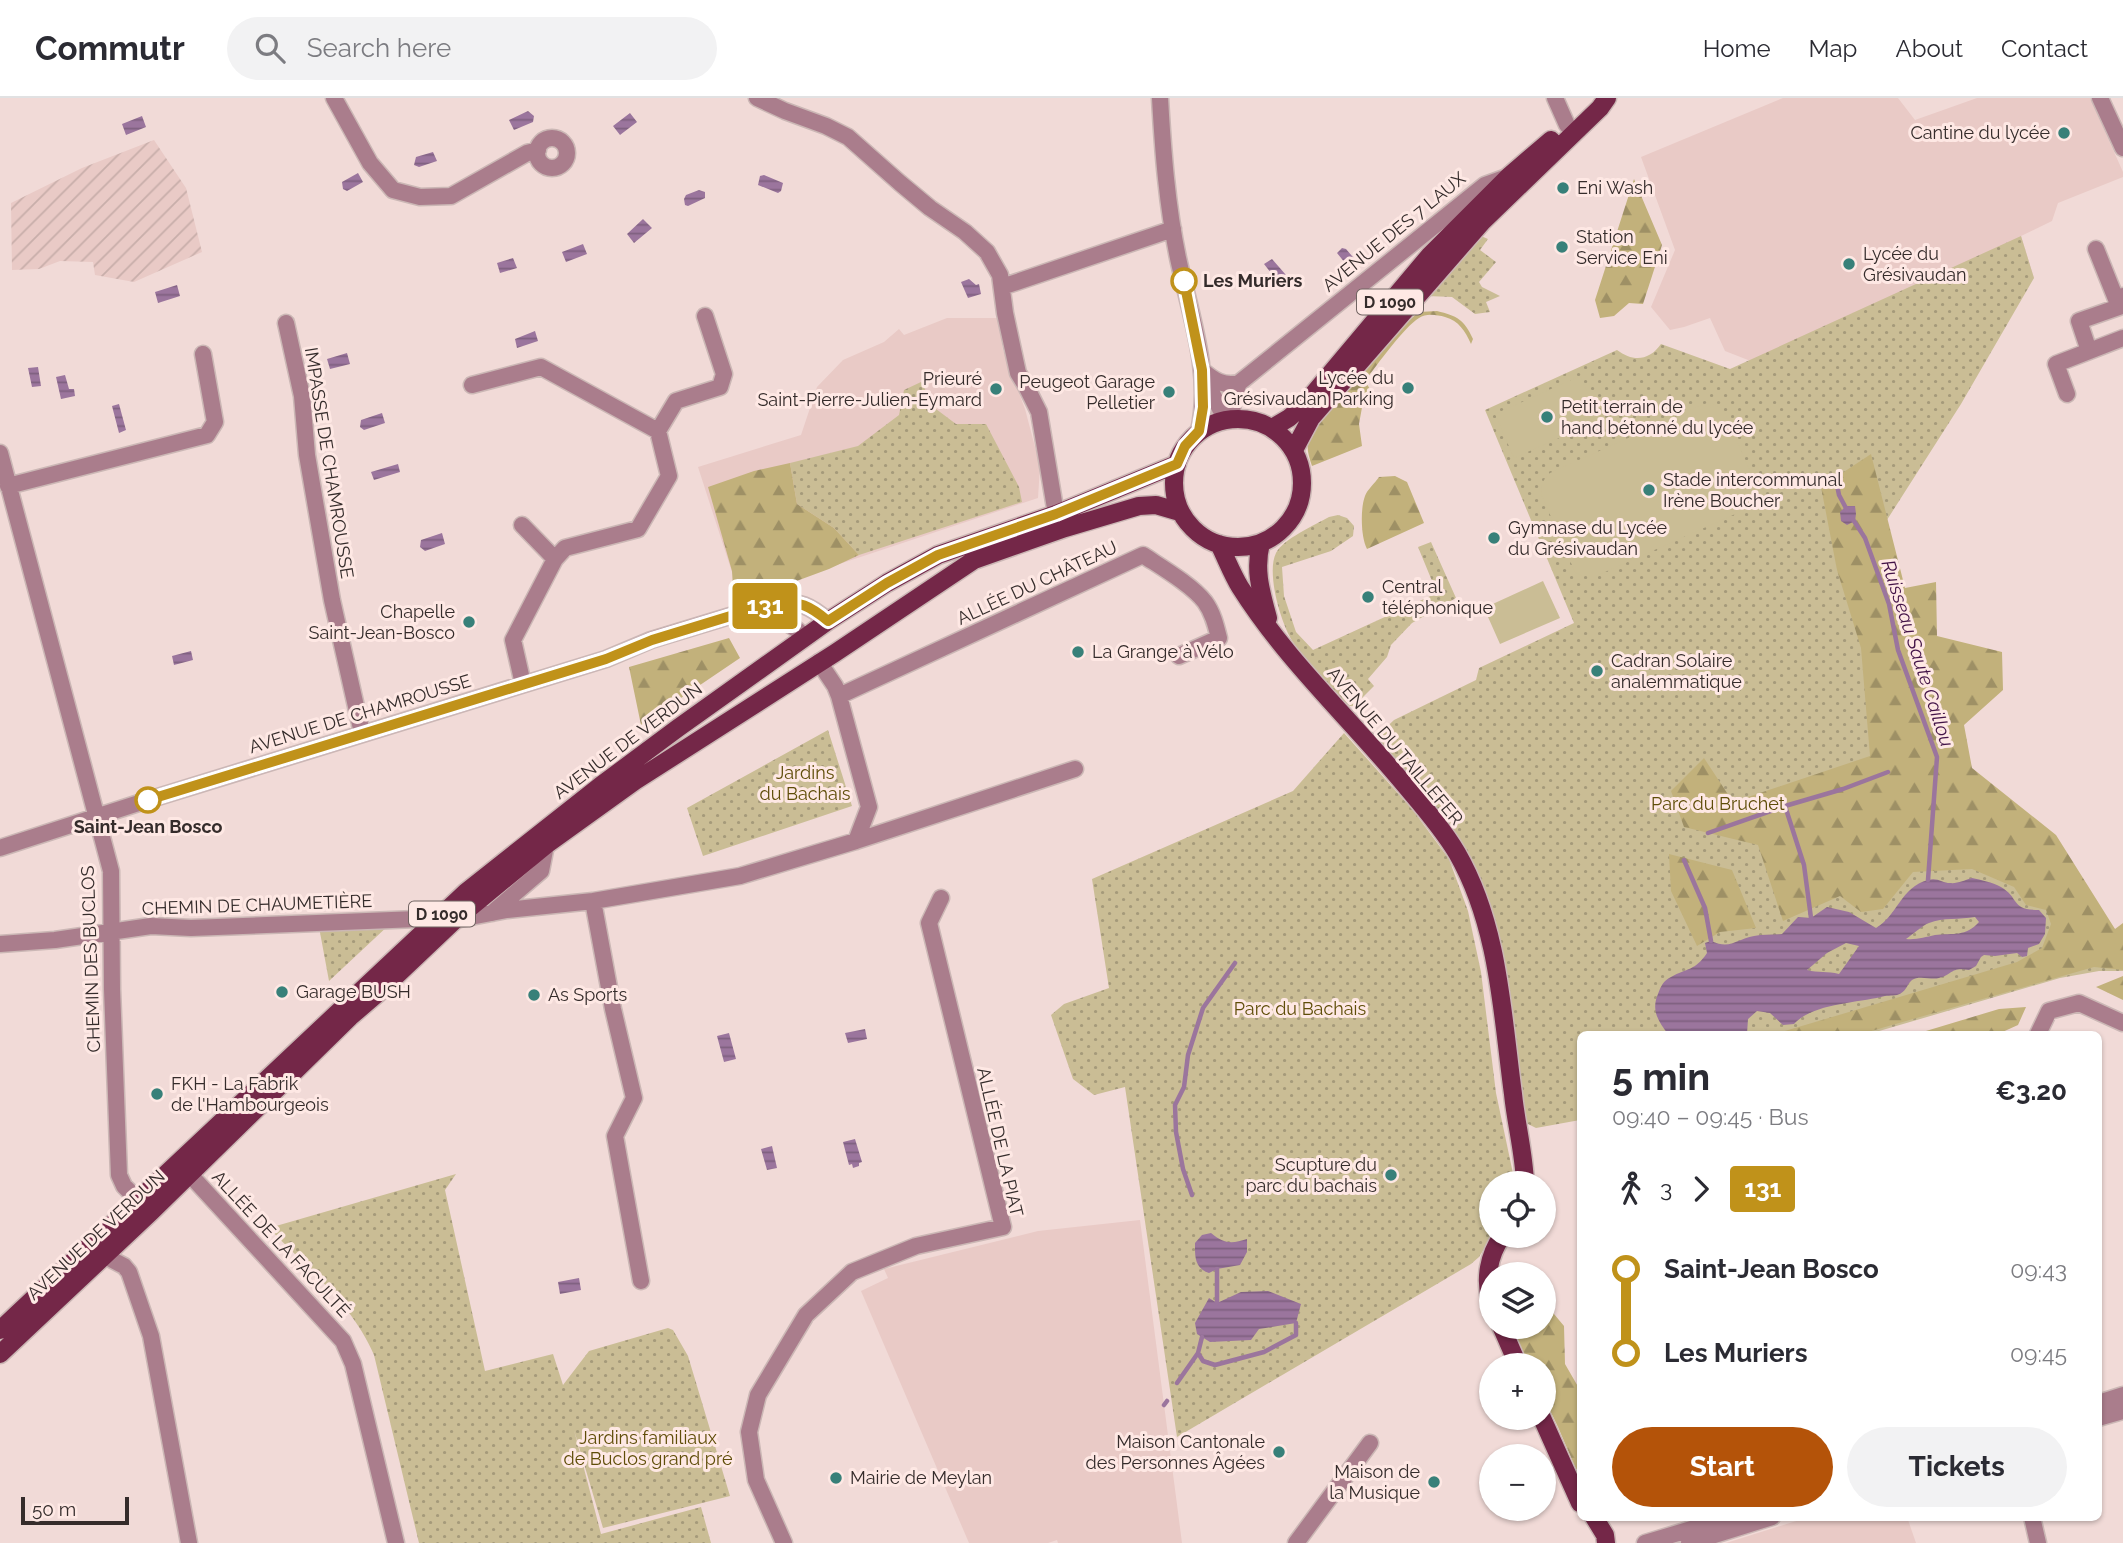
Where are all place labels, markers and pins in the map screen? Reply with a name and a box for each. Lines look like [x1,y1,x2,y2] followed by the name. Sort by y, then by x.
[1910,122,2050,143] place label: Cantine du lycée
[2056,125,2072,141] marker: Cantine du lycée
[1577,177,1653,198] place label: Eni Wash
[1555,180,1571,196] marker: Eni Wash
[1576,226,1668,268] place label: Station Service Eni
[1554,239,1570,255] marker: Station Service Eni
[1863,243,1966,285] place label: Lycée du Grésivaudan
[1841,256,1857,272] marker: Lycée du Grésivaudan
[1171,268,1197,294] marker: Les Muriers
[1203,270,1302,291] place label: Les Muriers
[1224,367,1394,409] place label: Lycée du Grésivaudan Parking
[757,368,982,410] place label: Prieuré Saint-Pierre-Julien-Eymard
[1019,371,1156,413] place label: Peugeot Garage Pelletier
[1400,380,1416,396] marker: Lycée du Grésivaudan Parking
[988,381,1004,397] marker: Prieuré Saint-Pierre-Julien-Eymard
[1161,384,1177,400] marker: Peugeot Garage Pelletier
[1561,396,1754,438] place label: Petit terrain de hand bétonné du lycée
[1539,409,1555,425] marker: Petit terrain de hand bétonné du lycée
[1663,469,1842,511] place label: Stade intercommunal Irène Boucher
[1641,482,1657,498] marker: Stade intercommunal Irène Boucher
[1508,517,1667,559] place label: Gymnase du Lycée du Grésivaudan
[1486,530,1502,546] marker: Gymnase du Lycée du Grésivaudan
[1382,576,1493,618] place label: Central téléphonique
[1360,589,1376,605] marker: Central téléphonique
[308,601,455,643] place label: Chapelle Saint-Jean-Bosco
[461,614,477,630] marker: Chapelle Saint-Jean-Bosco
[1092,641,1234,662] place label: La Grange à Vélo
[1070,644,1086,660] marker: La Grange à Vélo
[1611,650,1742,692] place label: Cadran Solaire analemmatique
[1589,663,1605,679] marker: Cadran Solaire analemmatique
[135,787,161,813] marker: Saint-Jean Bosco
[74,816,222,837] place label: Saint-Jean Bosco
[296,981,411,1002] place label: Garage BUSH
[274,984,290,1000] marker: Garage BUSH
[548,984,627,1005] place label: As Sports
[526,987,542,1003] marker: As Sports
[171,1073,329,1115] place label: FKH - La Fabrik de l'Hambourgeois
[149,1086,165,1102] marker: FKH - La Fabrik de l'Hambourgeois
[1245,1154,1377,1196] place label: Scupture du parc du bachais
[1383,1167,1399,1183] marker: Scupture du parc du bachais
[1086,1431,1265,1473] place label: Maison Cantonale des Personnes Âgées
[1271,1444,1287,1460] marker: Maison Cantonale des Personnes Âgées
[1329,1461,1420,1503] place label: Maison de la Musique
[850,1467,992,1488] place label: Mairie de Meylan
[828,1470,844,1486] marker: Mairie de Meylan
[1426,1474,1442,1490] marker: Maison de la Musique

